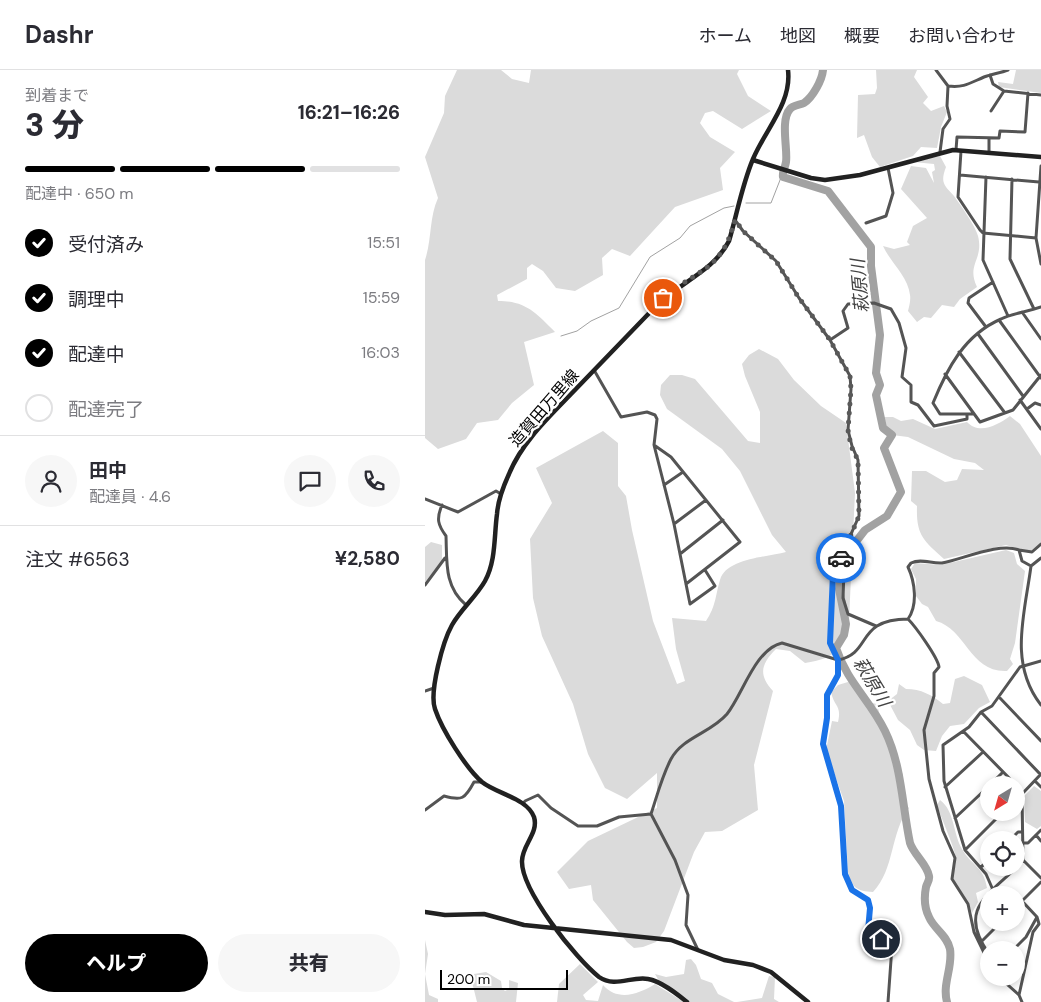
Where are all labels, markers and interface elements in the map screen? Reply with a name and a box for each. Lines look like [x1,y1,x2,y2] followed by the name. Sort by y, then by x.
[25,19,93,50] text: Dashr
[699,24,752,48] text: ホーム
[780,24,816,48] text: 地図
[844,24,880,48] text: 概要
[908,24,1016,48] text: お問い合わせ
[25,85,89,106] text: 到着まで
[298,100,400,125] text: 16:21–16:26
[25,104,84,146] text: 3 分
[25,183,134,204] text: 配達中 · 650 m
[25,229,53,257] icon: check
[68,232,144,257] text: 受付済み
[367,232,400,253] text: 15:51
[846,256,874,314] water label: 萩原川
[642,277,684,319] pin
[25,284,53,312] icon: check
[649,284,677,312] icon: bag
[68,287,125,312] text: 調理中
[363,287,400,308] text: 15:59
[25,339,53,367] icon: check
[68,342,125,367] text: 配達中
[361,342,400,363] text: 16:03
[505,365,583,451] street label: 造賀田万里線
[68,397,144,422] text: 配達完了
[25,455,77,507] button: person
[284,455,336,507] button: chat
[348,455,400,507] button: phone
[89,458,127,483] text: 田中
[89,486,171,507] text: 配達員 · 4.6
[816,533,866,583] courier
[827,544,855,572] icon: car
[335,546,400,571] text: ¥2,580
[25,547,130,572] text: 注文 #6563
[848,653,897,713] water label: 萩原川
[980,776,1025,821] north arrow
[980,776,1025,986] map controls
[980,831,1025,876] button: locate
[980,886,1025,931] button: +
[860,918,902,960] pin
[867,925,895,953] icon: home
[25,934,208,992] button: ヘルプ
[218,934,400,992] button: 共有
[980,941,1025,986] button: −
[440,967,567,990] scale bar
[447,970,490,988] text: 200 m

